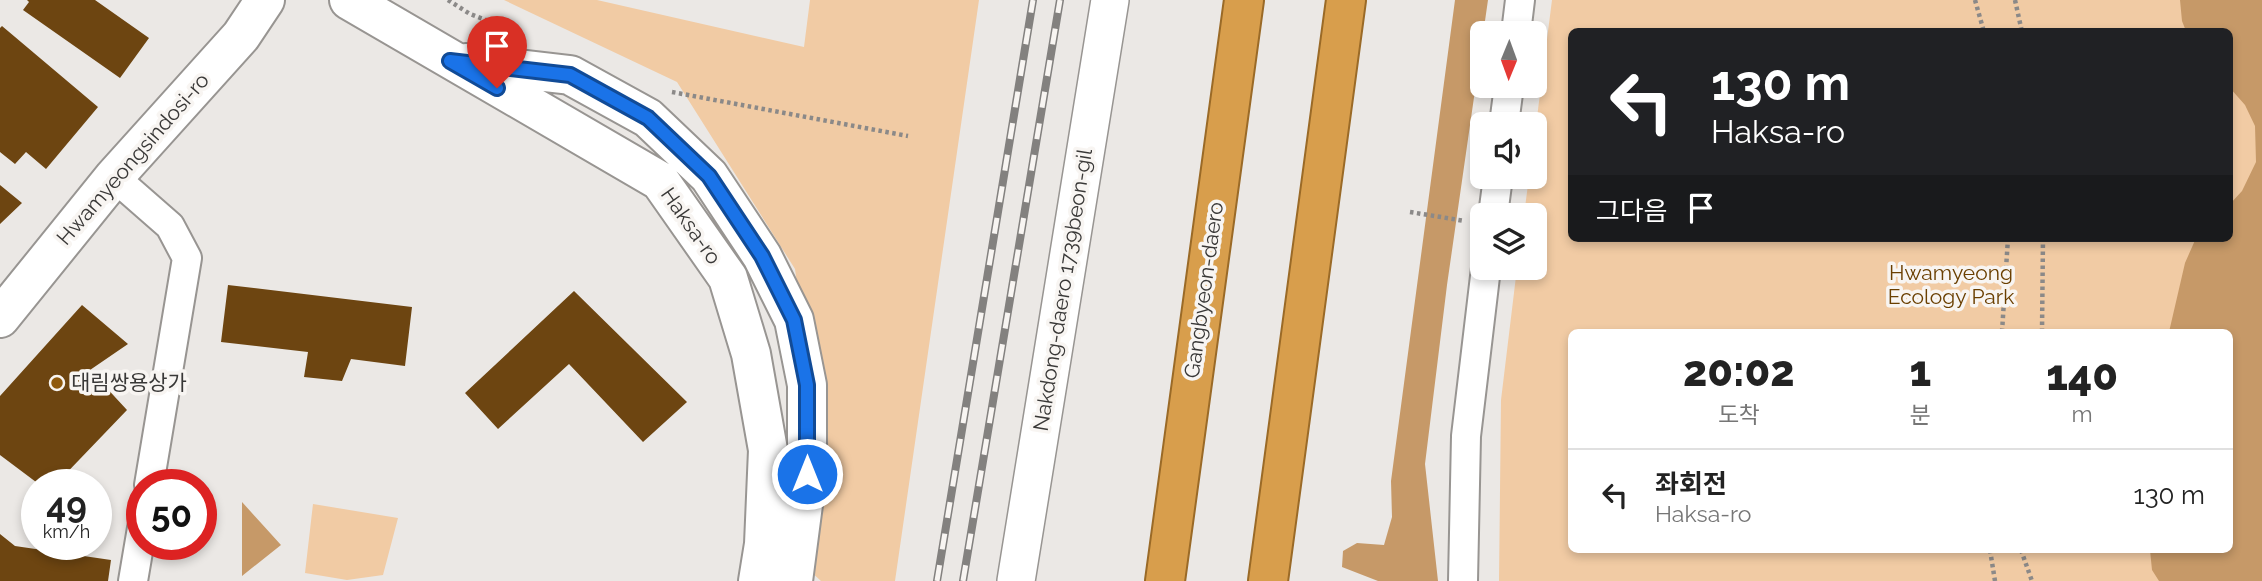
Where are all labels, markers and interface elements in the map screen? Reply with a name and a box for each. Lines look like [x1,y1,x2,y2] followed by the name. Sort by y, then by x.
[467,16,527,88] pin
[1470,21,1547,98] north arrow
[1470,21,1547,280] map controls
[478,27,516,65] icon: arrive
[1711,54,1850,111] text: 130 m
[1596,56,1687,147] icon: left
[51,68,214,250] street label: Hwamyeongsindosi-ro
[1470,112,1547,189] button: sound
[1711,113,1845,150] text: Haksa-ro
[1028,147,1097,433] street label: Nakdong-daero 1739beon-gil
[656,183,727,269] street label: Haksa-ro
[1682,189,1720,227] icon: arrive
[1596,196,1668,226] text: 그다음
[1179,200,1228,380] street label: Gangbyeon-daero
[1470,203,1547,280] button: layers
[1888,260,2014,309] park label: Hwamyeong Ecology Park
[1683,347,1795,396] text: 20:02
[1910,347,1931,396] text: 1
[2046,351,2118,400] text: 140
[71,370,187,395] place label: 대림쌍용상가
[49,375,65,391] marker: 대림쌍용상가
[2072,400,2093,427] text: m
[1718,401,1760,428] text: 도착
[1910,401,1931,428] text: 분
[770,437,844,511] position arrow
[126,469,217,560] speed limit sign: 50
[1655,469,1727,499] text: 좌회전
[1596,476,1634,514] icon: left
[2134,480,2205,510] text: 130 m
[46,485,87,526] text: 49
[1655,500,1751,527] text: Haksa-ro
[43,521,90,542] text: km/h

